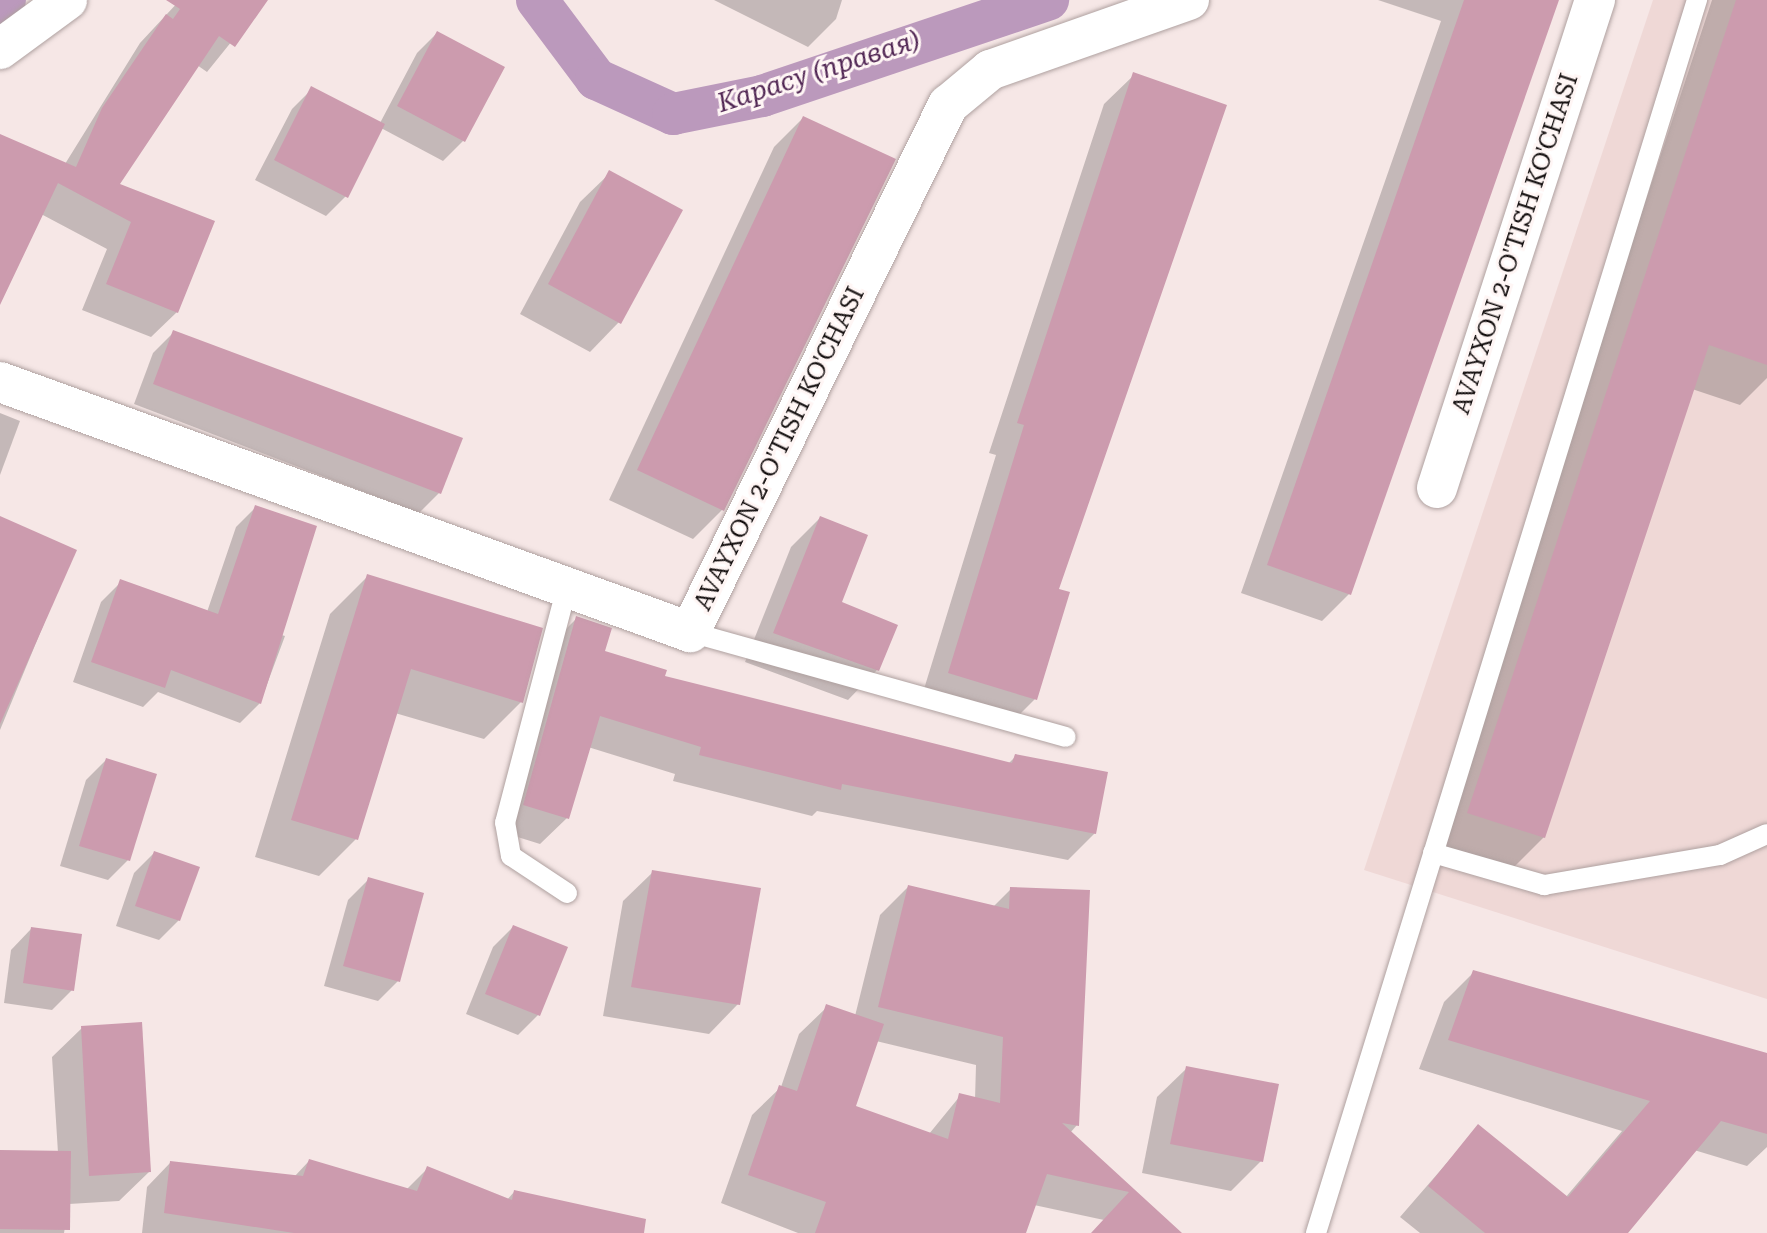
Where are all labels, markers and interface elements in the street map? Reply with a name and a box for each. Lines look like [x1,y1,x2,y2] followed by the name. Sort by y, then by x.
[714,24,924,120] water label: Карасу (правая)
[1447,70,1585,418] street label: AVAYXON 2-O'TISH KO'CHASI
[689,283,871,615] street label: AVAYXON 2-O'TISH KO'CHASI

